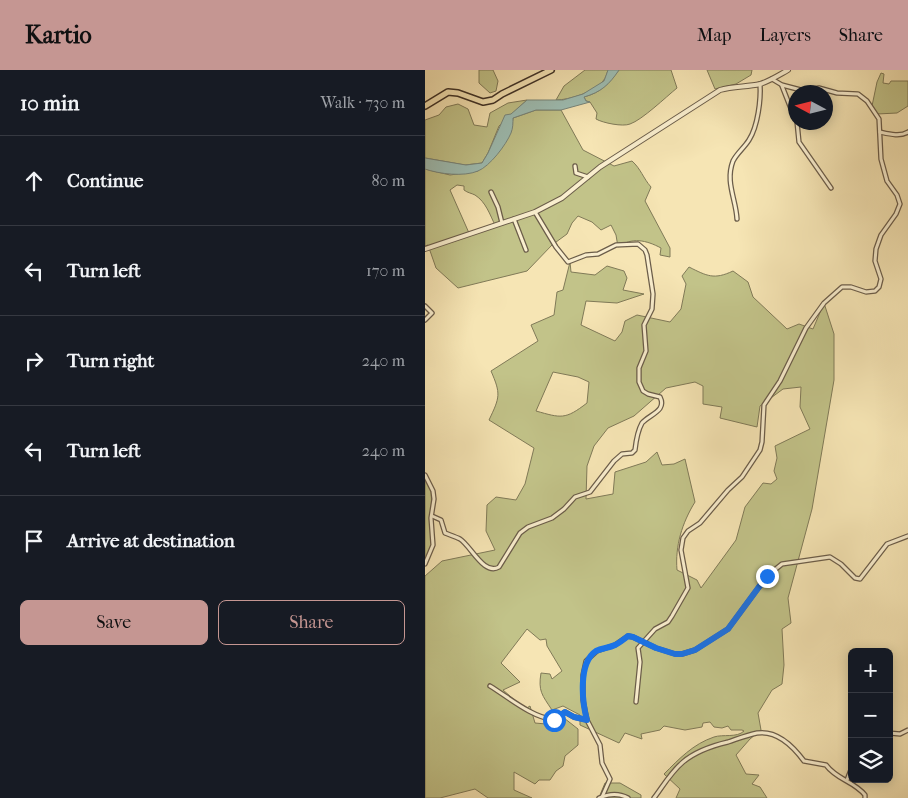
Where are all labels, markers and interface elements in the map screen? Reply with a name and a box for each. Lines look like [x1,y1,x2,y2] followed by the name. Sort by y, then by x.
[25,21,92,49] text: Kartio
[697,25,731,46] text: Map
[759,25,811,46] text: Layers
[839,25,883,46] text: Share
[788,85,833,130] north arrow
[20,91,79,115] text: 10 min
[320,93,405,112] text: Walk · 730 m
[20,167,48,195] icon: ahead
[67,170,143,192] text: Continue
[371,171,405,190] text: 80 m
[20,257,48,285] icon: left
[67,260,141,282] text: Turn left
[366,261,405,280] text: 170 m
[20,347,48,375] icon: right
[67,350,154,372] text: Turn right
[362,351,405,370] text: 240 m
[20,437,48,465] icon: left
[67,440,141,462] text: Turn left
[362,441,405,460] text: 240 m
[20,527,48,555] icon: arrive
[67,530,235,552] text: Arrive at destination
[756,565,779,588] route end
[20,600,208,645] button: Save
[218,600,405,645] button: Share
[848,648,893,783] map controls
[848,648,893,693] button: +
[848,693,893,738] button: −
[543,709,566,732] route start
[848,738,893,783] button: layers

